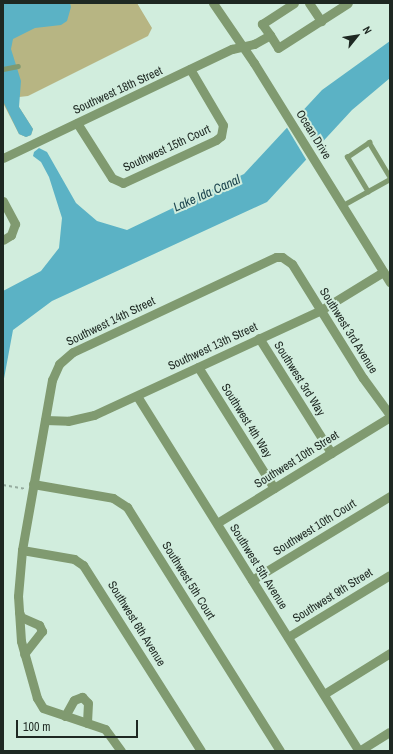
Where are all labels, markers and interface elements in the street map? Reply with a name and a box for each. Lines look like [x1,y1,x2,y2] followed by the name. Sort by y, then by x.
[337,16,377,56] north arrow
[360,24,375,36] text: N
[71,64,165,118] street label: Southwest 18th Street
[292,108,334,162] street label: Ocean Drive
[121,122,213,176] street label: Southwest 15th Court
[171,172,243,216] water label: Lake Ida Canal
[316,285,380,377] street label: Southwest 3rd Avenue
[64,294,158,350] street label: Southwest 14th Street
[166,320,260,374] street label: Southwest 13th Street
[270,339,328,419] street label: Southwest 3rd Way
[218,381,274,461] street label: Southwest 4th Way
[252,428,342,492] street label: Southwest 10th Street
[271,497,359,559] street label: Southwest 10th Court
[226,522,290,612] street label: Southwest 5th Avenue
[158,539,218,623] street label: Southwest 5th Court
[290,566,376,626] street label: Southwest 9th Street
[104,579,168,669] street label: Southwest 6th Avenue
[18,712,140,738] scale bar
[23,719,50,735] text: 100 m

